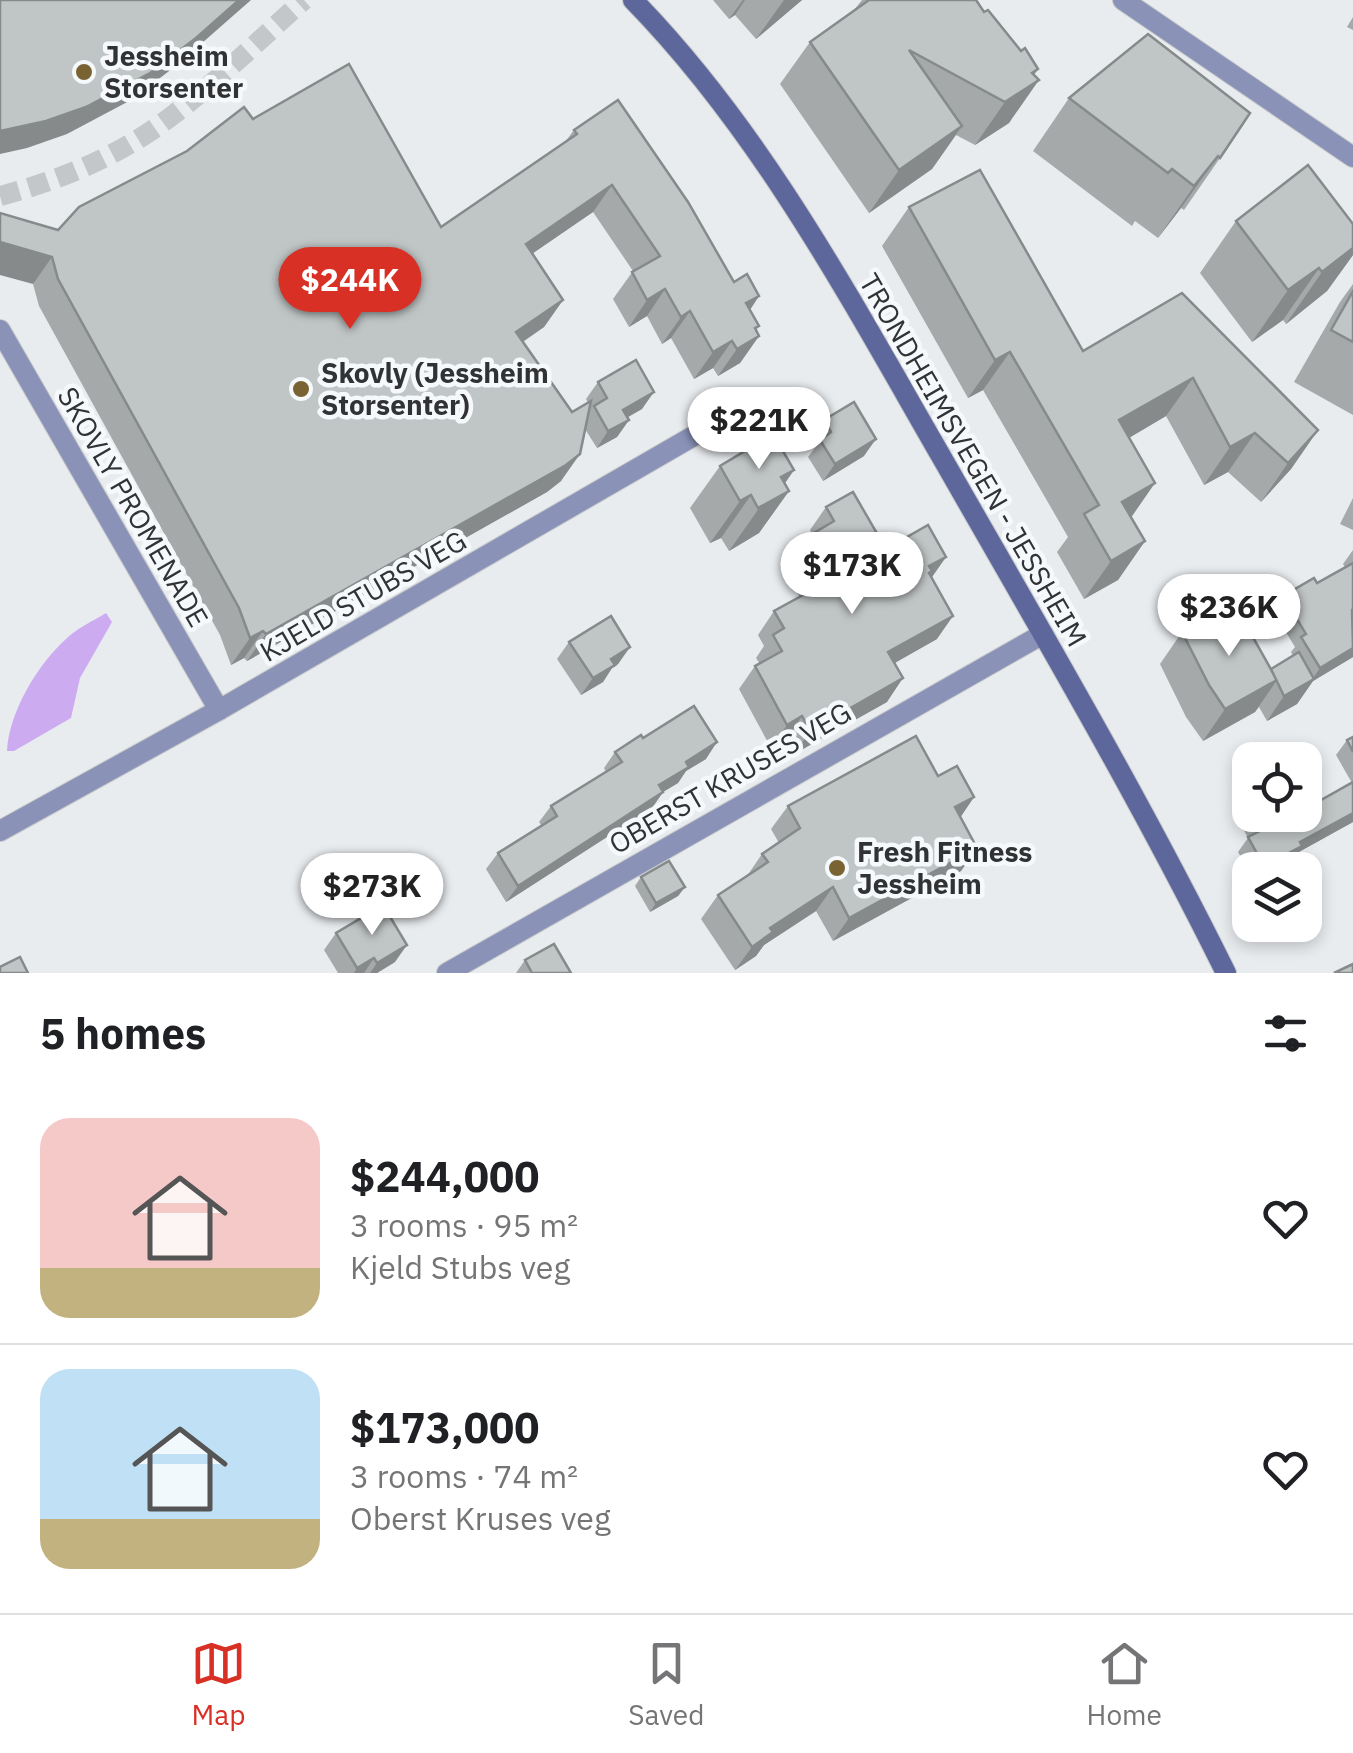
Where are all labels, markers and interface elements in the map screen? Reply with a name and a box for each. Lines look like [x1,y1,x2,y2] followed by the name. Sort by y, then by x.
[104,37,243,106] place label: Jessheim Storsenter
[73,61,95,83] marker: Jessheim Storsenter
[280,247,420,332] pin: $244K
[300,258,400,300] text: $244K
[851,267,1096,653] street label: TRONDHEIMSVEGEN - JESSHEIM
[321,354,549,423] place label: Skovly (Jessheim Storsenter)
[290,378,312,400] marker: Skovly (Jessheim Storsenter)
[50,380,217,634] street label: SKOVLY PROMENADE
[689,387,829,472] pin: $221K
[709,398,809,440] text: $221K
[253,521,473,670] street label: KJELD STUBS VEG
[782,532,922,617] pin: $173K
[802,543,902,585] text: $173K
[1159,574,1299,659] pin: $236K
[1179,585,1279,627] text: $236K
[602,693,857,862] street label: OBERST KRUSES VEG
[1232,742,1322,942] map controls
[1232,742,1322,832] button: locate
[857,833,1032,902] place label: Fresh Fitness Jessheim
[1232,852,1322,942] button: layers
[302,853,442,938] pin: $273K
[826,857,848,879] marker: Fresh Fitness Jessheim
[322,864,422,906] text: $273K
[40,1006,206,1061] text: 5 homes
[1258,1006,1313,1061] icon: filters
[350,1149,539,1204] text: $244,000
[120,1158,240,1278] icon: home
[1258,1191,1313,1246] icon: heart
[350,1204,578,1246] text: 3 rooms · 95 m²
[350,1246,570,1288] text: Kjeld Stubs veg
[350,1400,539,1455] text: $173,000
[120,1409,240,1529] icon: home
[1258,1442,1313,1497] icon: heart
[350,1455,578,1497] text: 3 rooms · 74 m²
[350,1497,611,1539] text: Oberst Kruses veg
[191,1636,246,1733] tab: Map
[628,1636,704,1733] tab: Saved
[1087,1636,1162,1733] tab: Home

